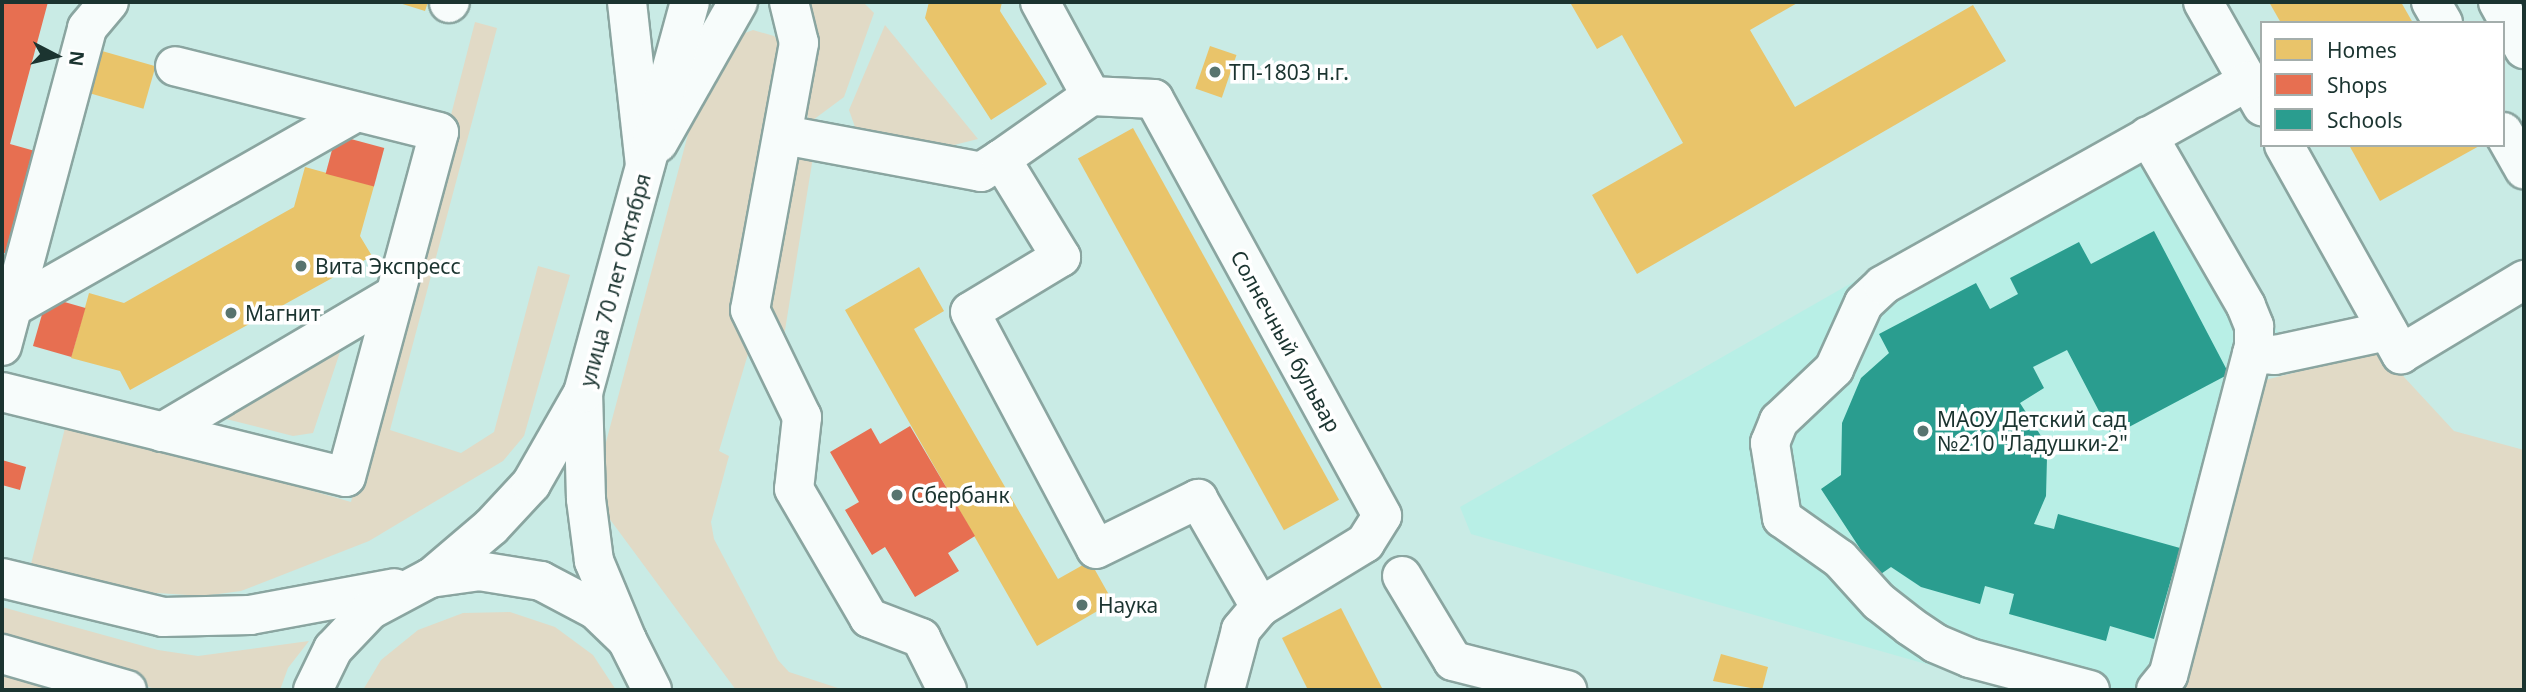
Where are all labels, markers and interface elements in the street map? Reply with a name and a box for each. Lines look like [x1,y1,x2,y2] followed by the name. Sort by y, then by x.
[21,21,91,91] north arrow
[2260,21,2505,147] legend
[2327,36,2397,64] text: Homes
[63,49,91,68] text: N
[1229,59,1349,85] place label: ТП-1803 н.г.
[1207,64,1223,80] marker: ТП-1803 н.г.
[2327,71,2387,99] text: Shops
[2327,106,2402,134] text: Schools
[574,171,656,389] street label: улица 70 лет Октября
[1226,246,1346,436] street label: Солнечный бульвар
[315,253,461,279] place label: Вита Экспресс
[293,258,309,274] marker: Вита Экспресс
[245,300,321,326] place label: Магнит
[223,305,239,321] marker: Магнит
[1937,406,2128,456] place label: МАОУ Детский сад №210 "Ладушки-2"
[1915,423,1931,439] marker: МАОУ Детский сад №210 "Ладушки-2"
[911,482,1010,508] place label: Сбербанк
[889,487,905,503] marker: Сбербанк
[1098,592,1158,618] place label: Наука
[1072,595,1092,615] marker: Наука

